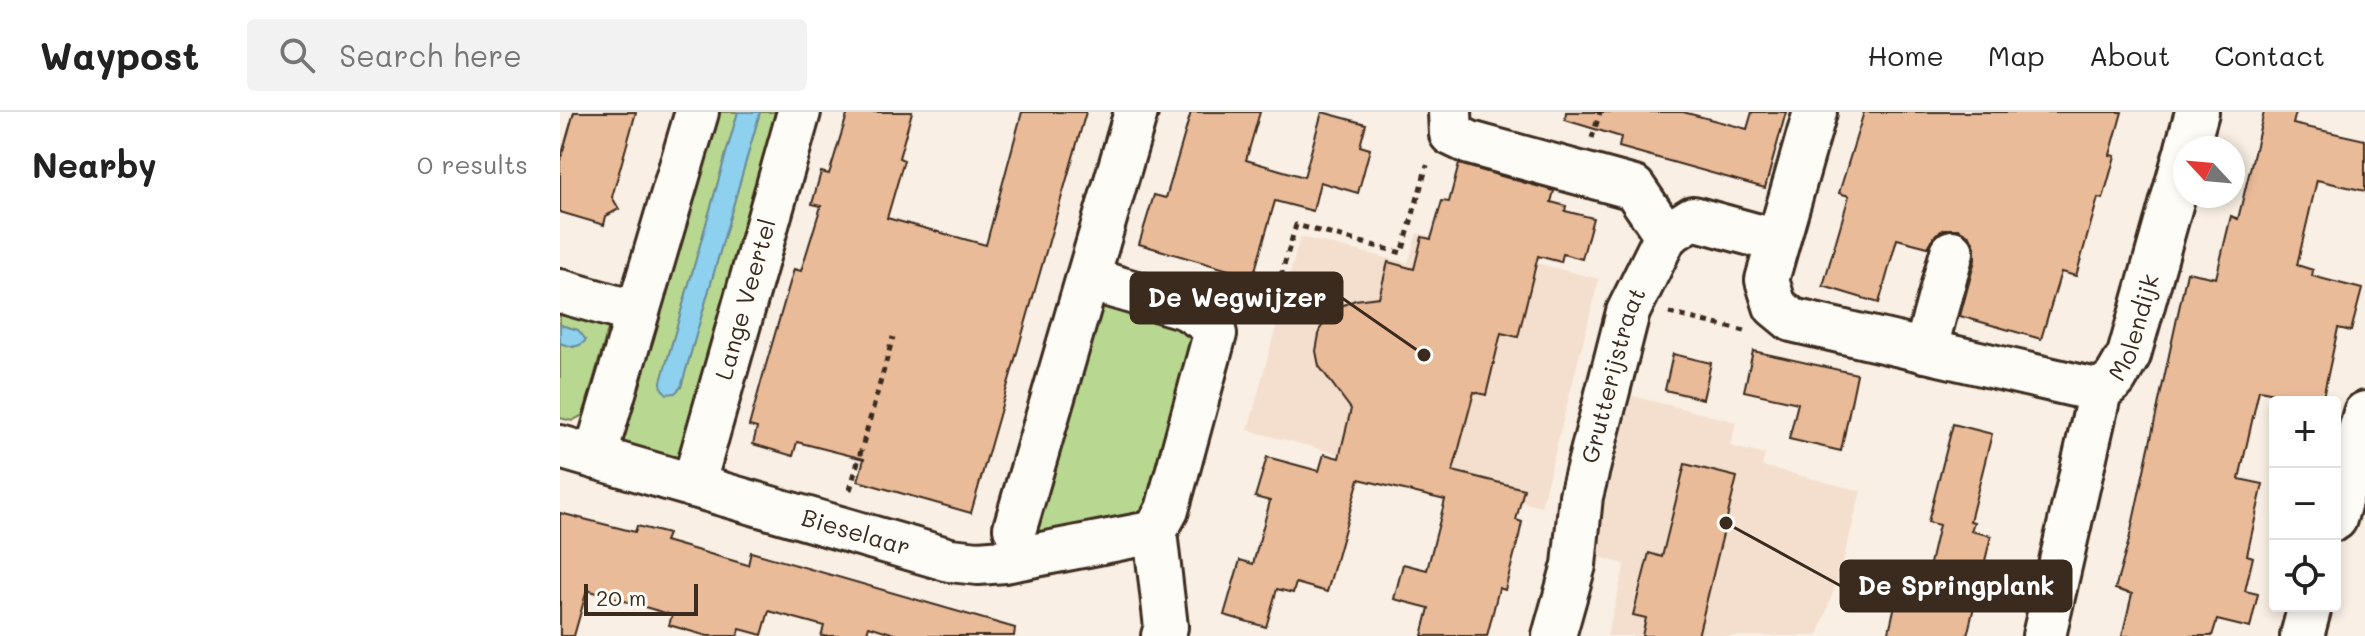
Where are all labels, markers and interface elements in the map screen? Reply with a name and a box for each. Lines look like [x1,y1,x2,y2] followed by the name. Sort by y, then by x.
[247,19,807,91] search box
[40,30,199,80] text: Waypost
[275,33,319,77] icon: search
[339,35,522,75] text: Search here
[1868,37,1944,73] text: Home
[1988,37,2045,73] text: Map
[2089,37,2170,73] text: About
[2214,37,2325,73] text: Contact
[2173,136,2245,208] north arrow
[32,142,157,187] text: Nearby
[417,147,528,181] text: 0 results
[707,215,782,383] street label: Lange Veertel
[2100,270,2165,386] street label: Molendijk
[1131,273,1342,323] callout: De Wegwijzer
[1148,280,1326,314] text: De Wegwijzer
[1573,282,1652,466] street label: Grutterijstraat
[2269,396,2341,612] map controls
[2269,396,2341,468] button: +
[2269,468,2341,540] button: −
[798,501,914,562] street label: Bieselaar
[2269,540,2341,612] button: locate
[1841,561,2071,611] callout: De Springplank
[1857,568,2055,602] text: De Springplank
[584,580,698,616] scale bar
[596,583,646,612] text: 20 m

